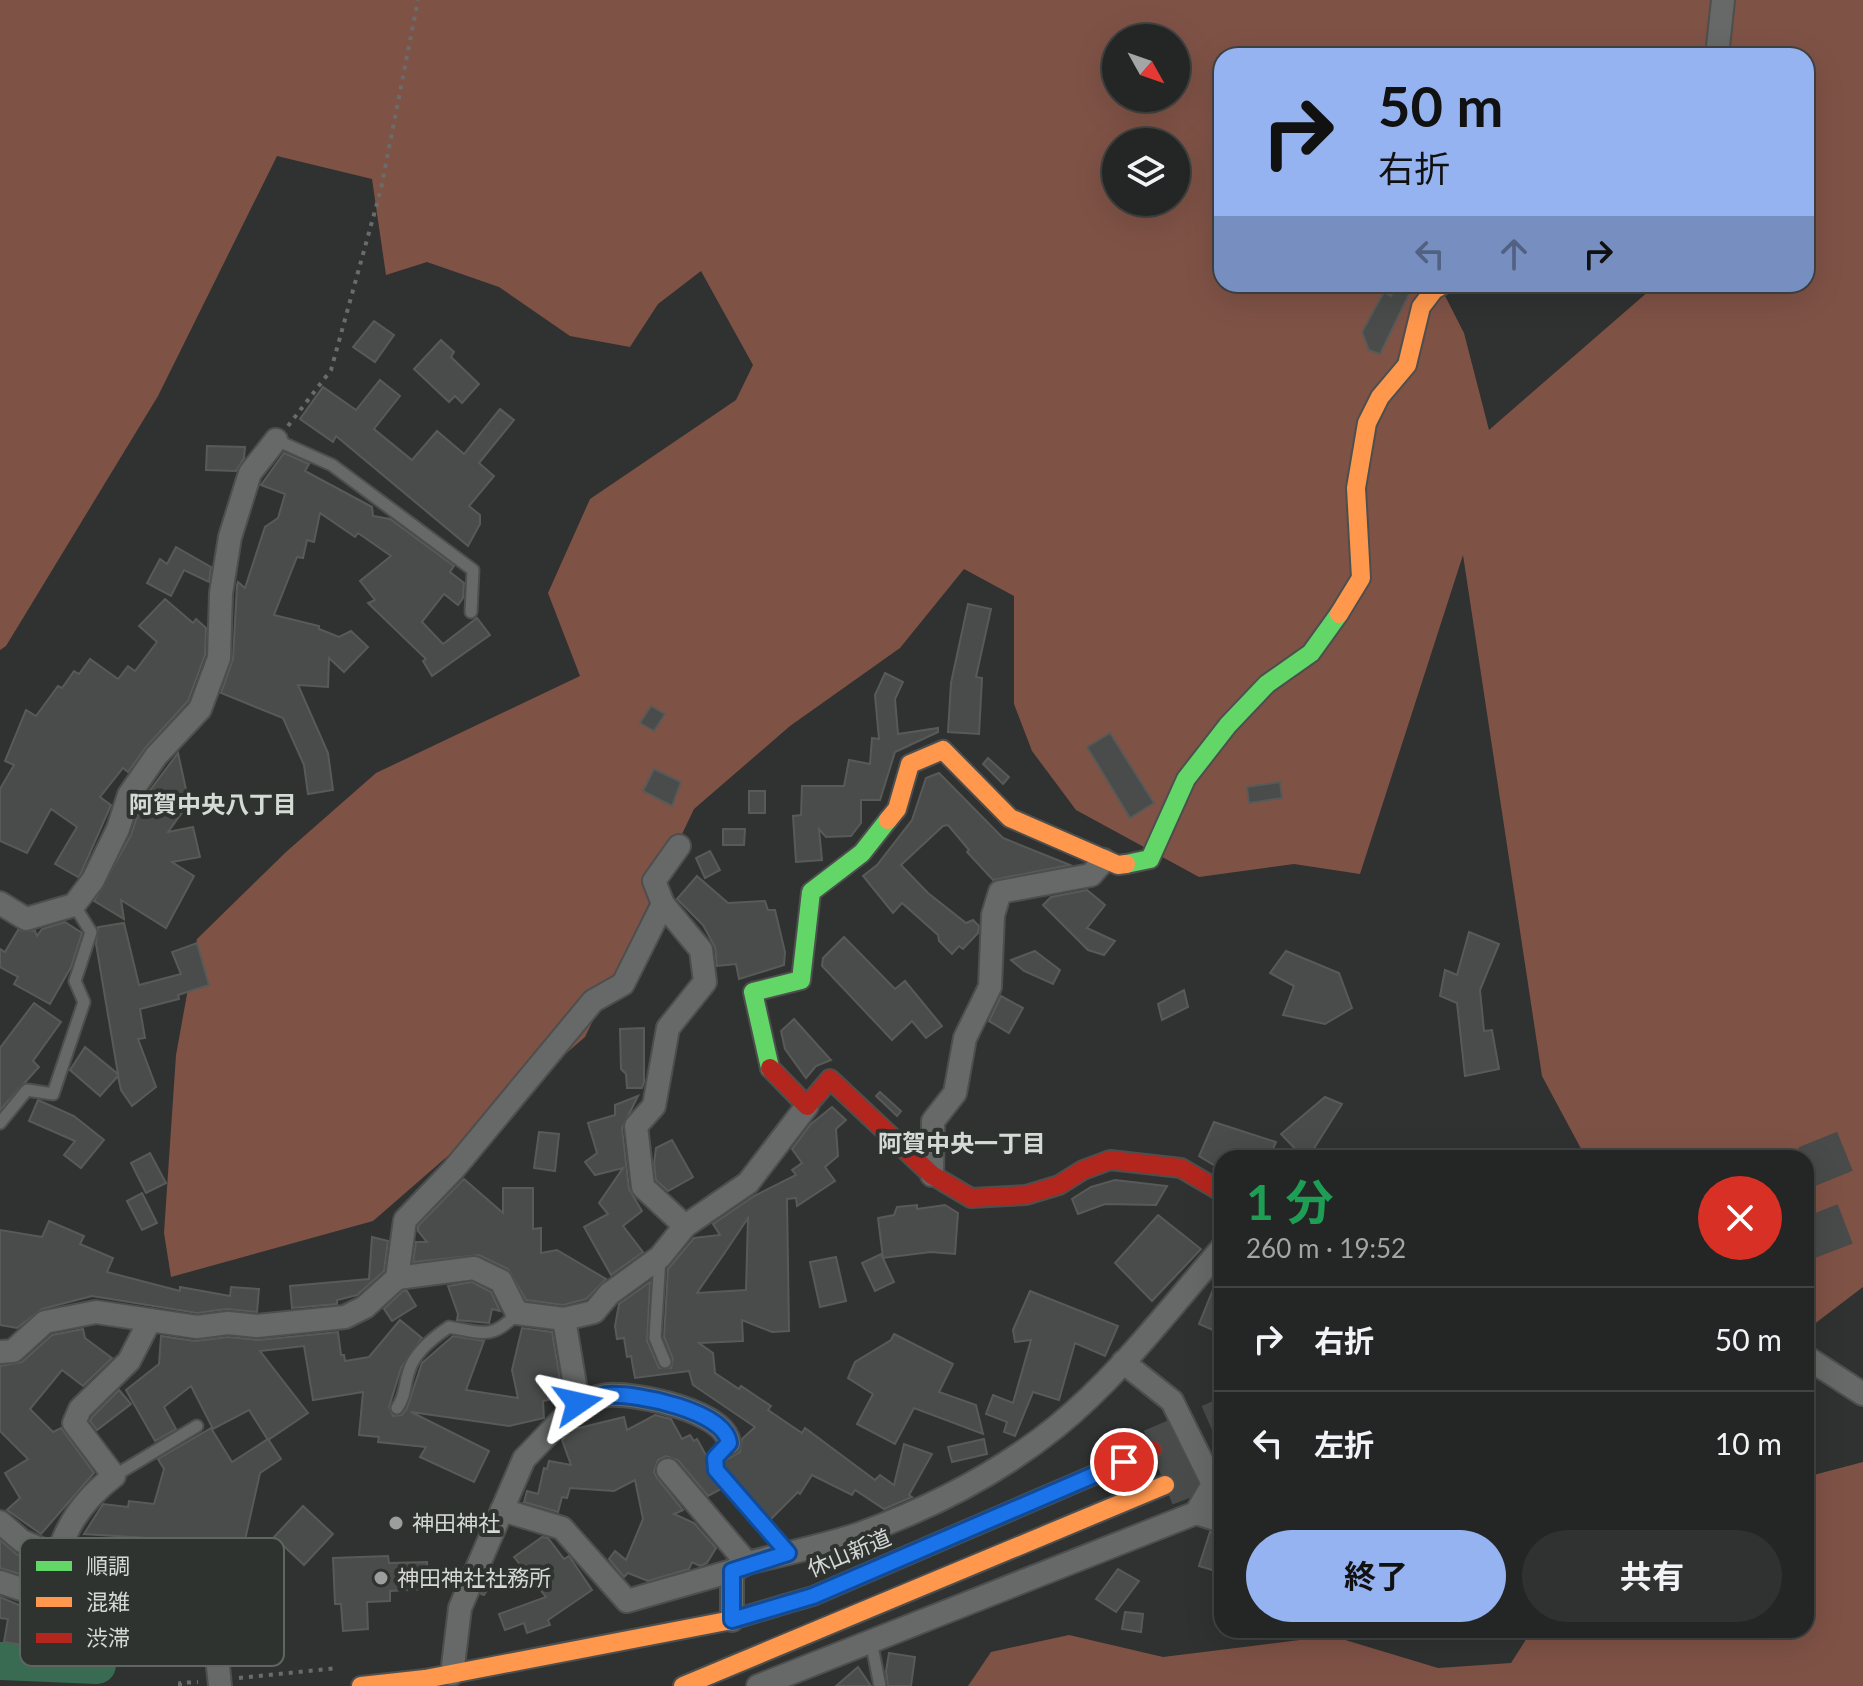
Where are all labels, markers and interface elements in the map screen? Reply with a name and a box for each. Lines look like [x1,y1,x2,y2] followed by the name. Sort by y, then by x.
[1102,24,1190,112] north arrow
[1102,24,1190,216] map controls
[1378,72,1503,139] text: 50 m
[1246,80,1350,184] icon: right
[1102,128,1190,216] button: layers
[1378,146,1450,190] text: 右折
[1408,232,1452,276] icon: left
[1492,232,1536,276] icon: ahead
[1576,232,1620,276] icon: right
[129,789,297,818] district label: 阿賀中央八丁目
[878,1128,1046,1157] district label: 阿賀中央一丁目
[1246,1173,1334,1230] text: 1 分
[1698,1176,1782,1260] button: close
[1246,1232,1406,1264] text: 260 m · 19:52
[1246,1317,1290,1361] icon: right
[1715,1321,1782,1357] text: 50 m
[1314,1322,1374,1358] text: 右折
[536,1361,620,1445] position arrow
[1246,1421,1290,1465] icon: left
[1715,1425,1782,1461] text: 10 m
[1314,1426,1374,1462] text: 左折
[1090,1428,1158,1496] pin
[1102,1440,1146,1484] icon: arrive
[412,1509,500,1536] place label: 神田神社
[387,1514,405,1532] marker: 神田神社
[803,1523,895,1582] street label: 休山新道
[1246,1530,1506,1622] button: 終了
[1522,1530,1782,1622] button: 共有
[20,1538,284,1666] legend
[86,1552,130,1579] text: 順調
[397,1564,551,1591] place label: 神田神社社務所
[372,1569,390,1587] marker: 神田神社社務所
[86,1588,130,1615] text: 混雑
[86,1624,130,1651] text: 渋滞

